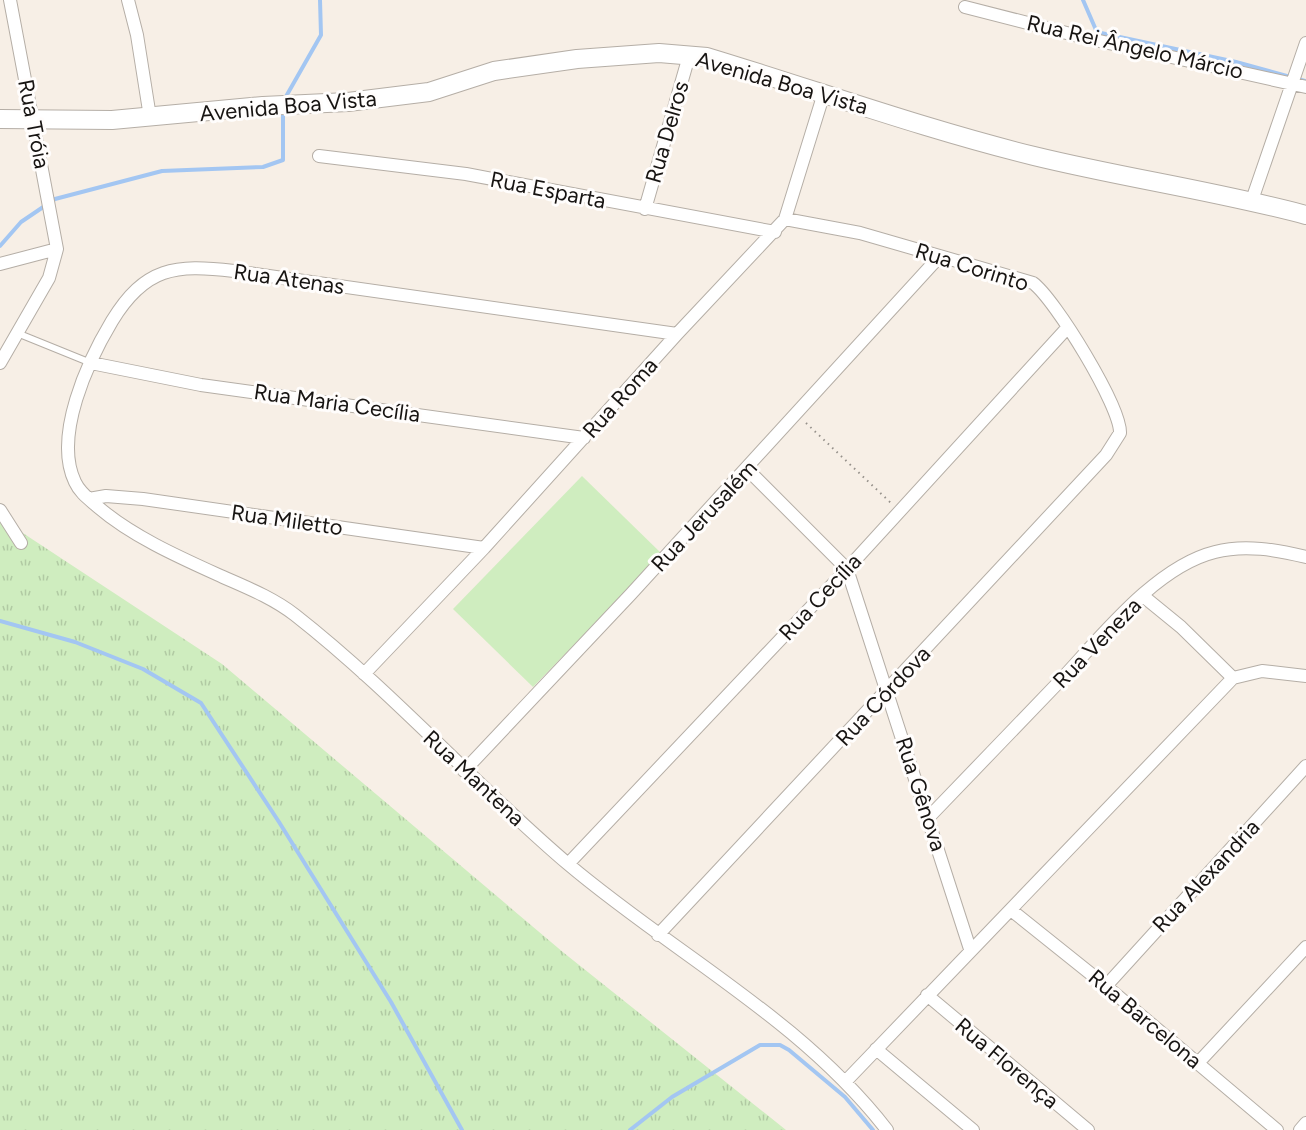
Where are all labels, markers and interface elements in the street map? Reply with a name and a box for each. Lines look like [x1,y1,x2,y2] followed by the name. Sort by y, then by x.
[1024,9,1246,85] street label: Rua Rei Ângelo Márcio
[693,46,871,120] street label: Avenida Boa Vista
[12,77,56,171] street label: Rua Tróia
[640,78,694,186] street label: Rua Delros
[198,85,378,127] street label: Avenida Boa Vista
[488,166,608,214] street label: Rua Esparta
[912,237,1032,297] street label: Rua Corinto
[232,258,346,300] street label: Rua Atenas
[577,352,663,444] street label: Rua Roma
[252,378,422,428] street label: Rua Maria Cecília
[645,455,763,577] street label: Rua Jerusalém
[229,499,345,541] street label: Rua Miletto
[773,548,867,646] street label: Rua Cecília
[1047,592,1147,694] street label: Rua Veneza
[830,641,936,751] street label: Rua Córdova
[418,724,530,832] street label: Rua Mantena
[890,733,952,855] street label: Rua Gênova
[1147,814,1265,938] street label: Rua Alexandria
[1083,964,1207,1074] street label: Rua Barcelona
[950,1012,1064,1114] street label: Rua Florença

